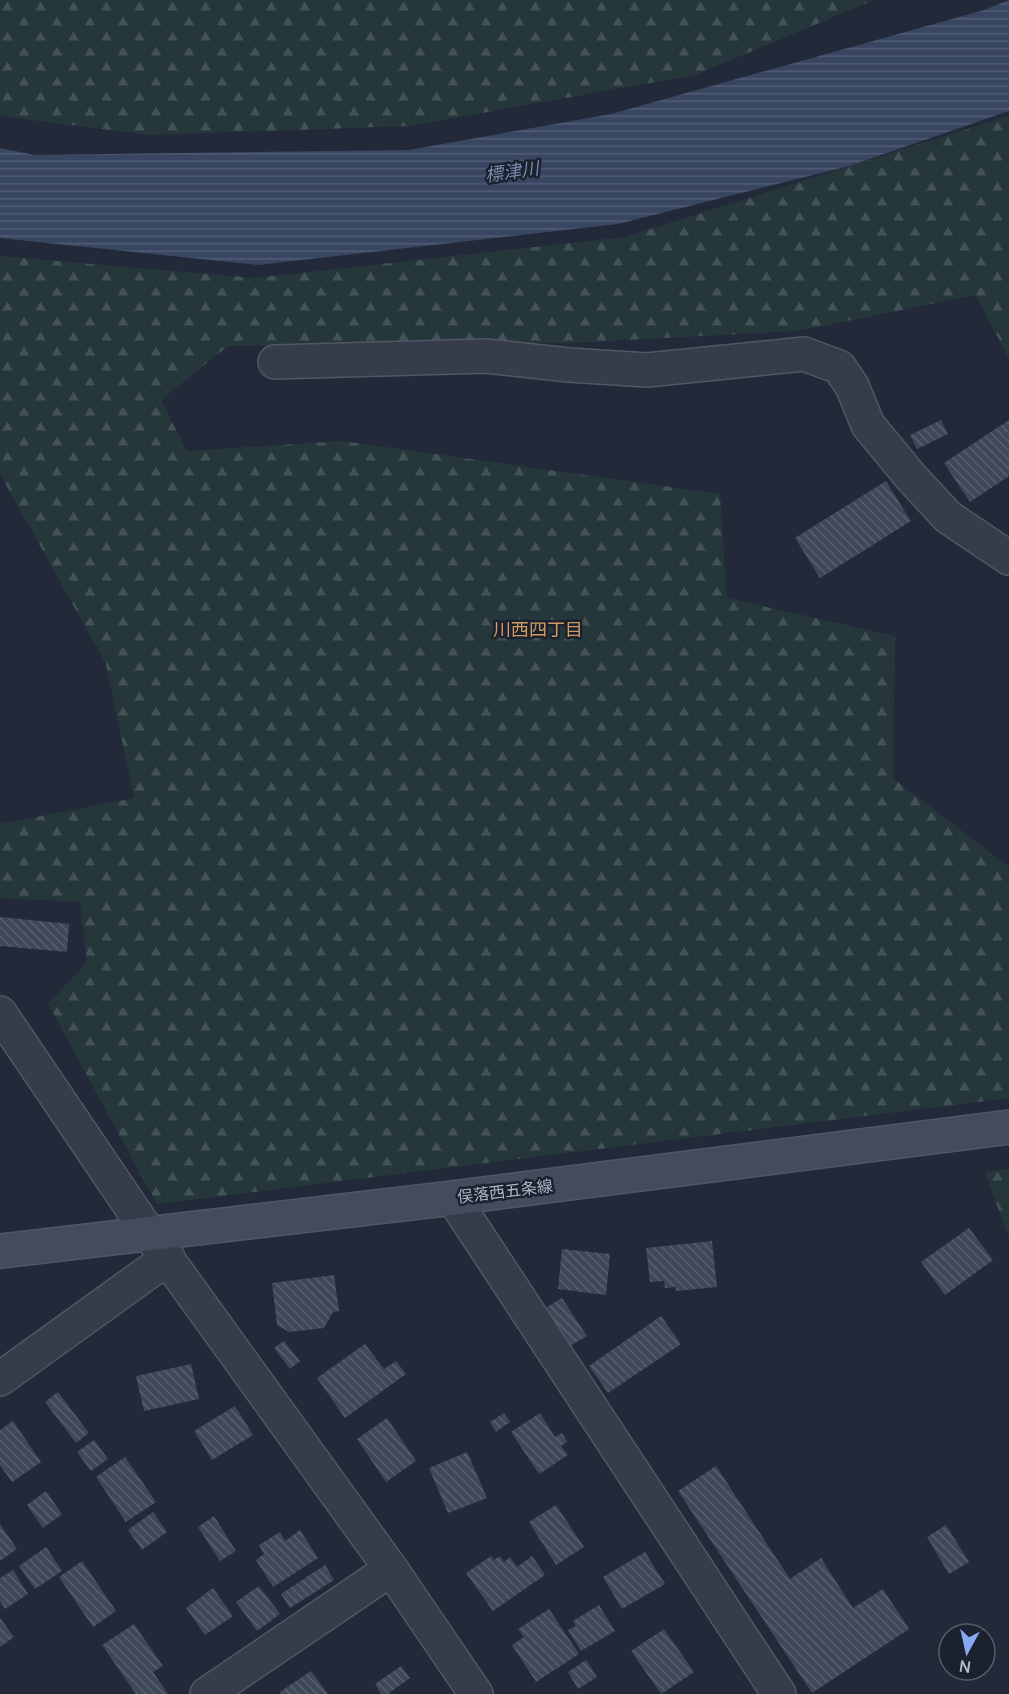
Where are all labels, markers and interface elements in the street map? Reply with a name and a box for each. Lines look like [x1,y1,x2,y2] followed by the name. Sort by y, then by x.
[483,155,542,187] water label: 標津川
[493,617,583,641] district label: 川西四丁目
[456,1174,554,1208] street label: 俣落西五条線
[937,1622,997,1682] north arrow
[958,1655,972,1679] text: N

